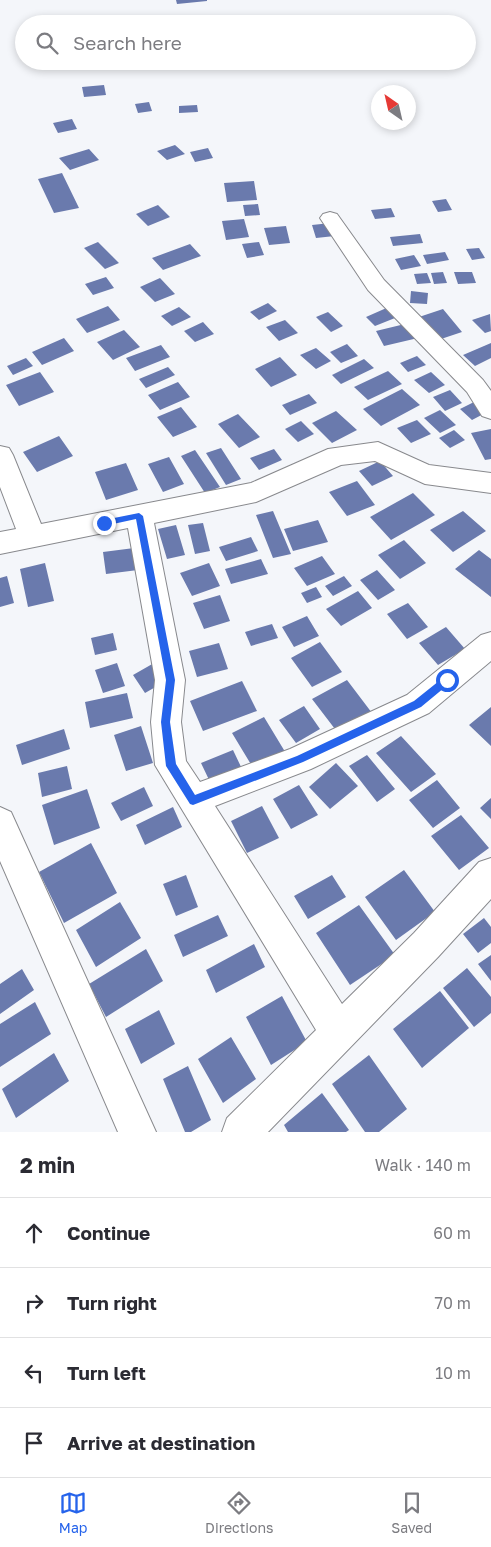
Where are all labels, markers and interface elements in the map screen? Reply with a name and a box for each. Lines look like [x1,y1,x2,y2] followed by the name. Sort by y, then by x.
[15,15,476,70] search box
[33,29,61,57] icon: search
[73,31,182,54] text: Search here
[371,85,416,130] north arrow
[93,512,116,535] route end
[436,669,459,692] route start
[20,1152,75,1178] text: 2 min
[375,1155,471,1175] text: Walk · 140 m
[20,1219,48,1247] icon: ahead
[67,1221,150,1244] text: Continue
[433,1223,471,1243] text: 60 m
[20,1289,48,1317] icon: right
[67,1291,157,1314] text: Turn right
[434,1293,471,1313] text: 70 m
[20,1359,48,1387] icon: left
[67,1361,146,1384] text: Turn left
[435,1363,471,1383] text: 10 m
[20,1429,48,1457] icon: arrive
[67,1431,255,1454] text: Arrive at destination
[59,1489,87,1536] tab: Map
[205,1489,274,1536] tab: Directions
[391,1489,432,1536] tab: Saved

